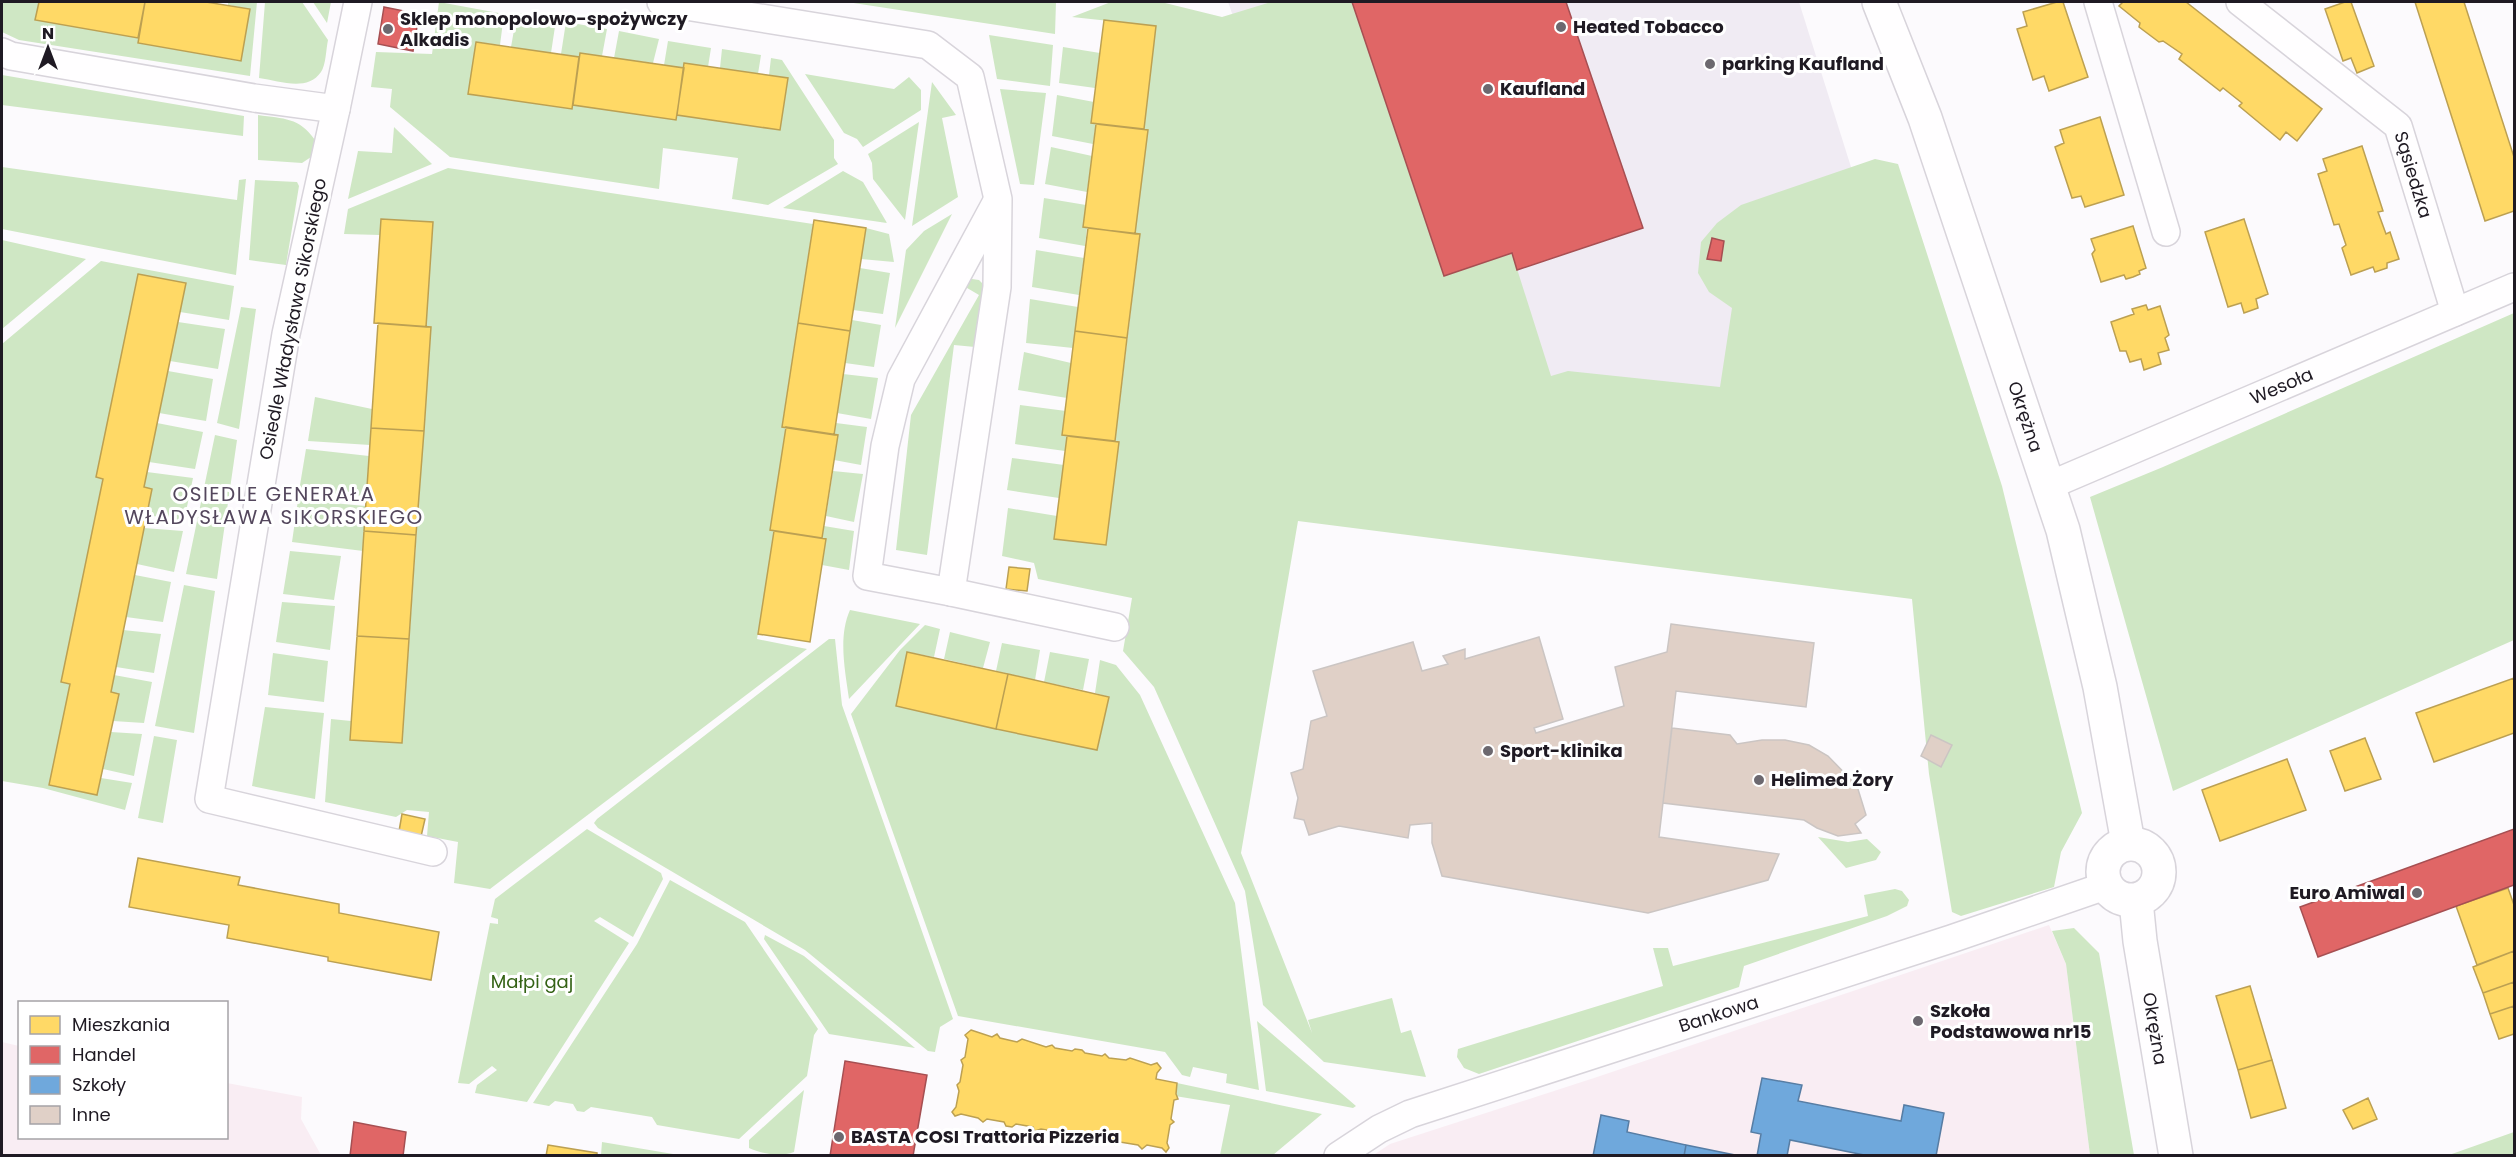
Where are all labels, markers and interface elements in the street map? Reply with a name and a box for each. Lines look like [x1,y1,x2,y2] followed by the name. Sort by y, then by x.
[400,6,688,52] place label: Sklep monopolowo-spożywczy Alkadis
[1573,14,1724,39] place label: Heated Tobacco
[18,18,78,78] north arrow
[1554,20,1568,34] marker: Heated Tobacco
[42,22,54,45] text: N
[381,22,395,36] marker: Sklep monopolowo-spożywczy Alkadis
[1722,51,1884,76] place label: parking Kaufland
[1703,57,1717,71] marker: parking Kaufland
[1500,76,1585,101] place label: Kaufland
[1481,82,1495,96] marker: Kaufland
[2388,128,2439,221] street label: Sąsiedzka
[253,176,332,462] street label: Osiedle Władysława Sikorskiego
[2246,361,2317,410] street label: Wesoła
[2002,378,2049,455] street label: Okrężna
[124,480,424,531] district label: OSIEDLE GENERAŁA WŁADYSŁAWA SIKORSKIEGO
[1500,738,1623,763] place label: Sport-klinika
[1481,744,1495,758] marker: Sport-klinika
[1771,767,1894,792] place label: Helimed Żory
[1752,773,1766,787] marker: Helimed Żory
[2289,880,2405,905] place label: Euro Amiwal
[2410,886,2424,900] marker: Euro Amiwal
[491,969,573,994] park label: Małpi gaj
[1675,989,1762,1038] street label: Bankowa
[2137,990,2174,1067] street label: Okrężna
[1930,998,2091,1044] place label: Szkoła Podstawowa nr15
[18,1001,228,1139] legend
[72,1012,170,1037] text: Mieszkania
[1911,1014,1925,1028] marker: Szkoła Podstawowa nr15
[72,1042,136,1067] text: Handel
[72,1072,126,1097] text: Szkoły
[72,1102,111,1127] text: Inne
[851,1124,1119,1149] place label: BASTA COSI Trattoria Pizzeria
[832,1130,846,1144] marker: BASTA COSI Trattoria Pizzeria

